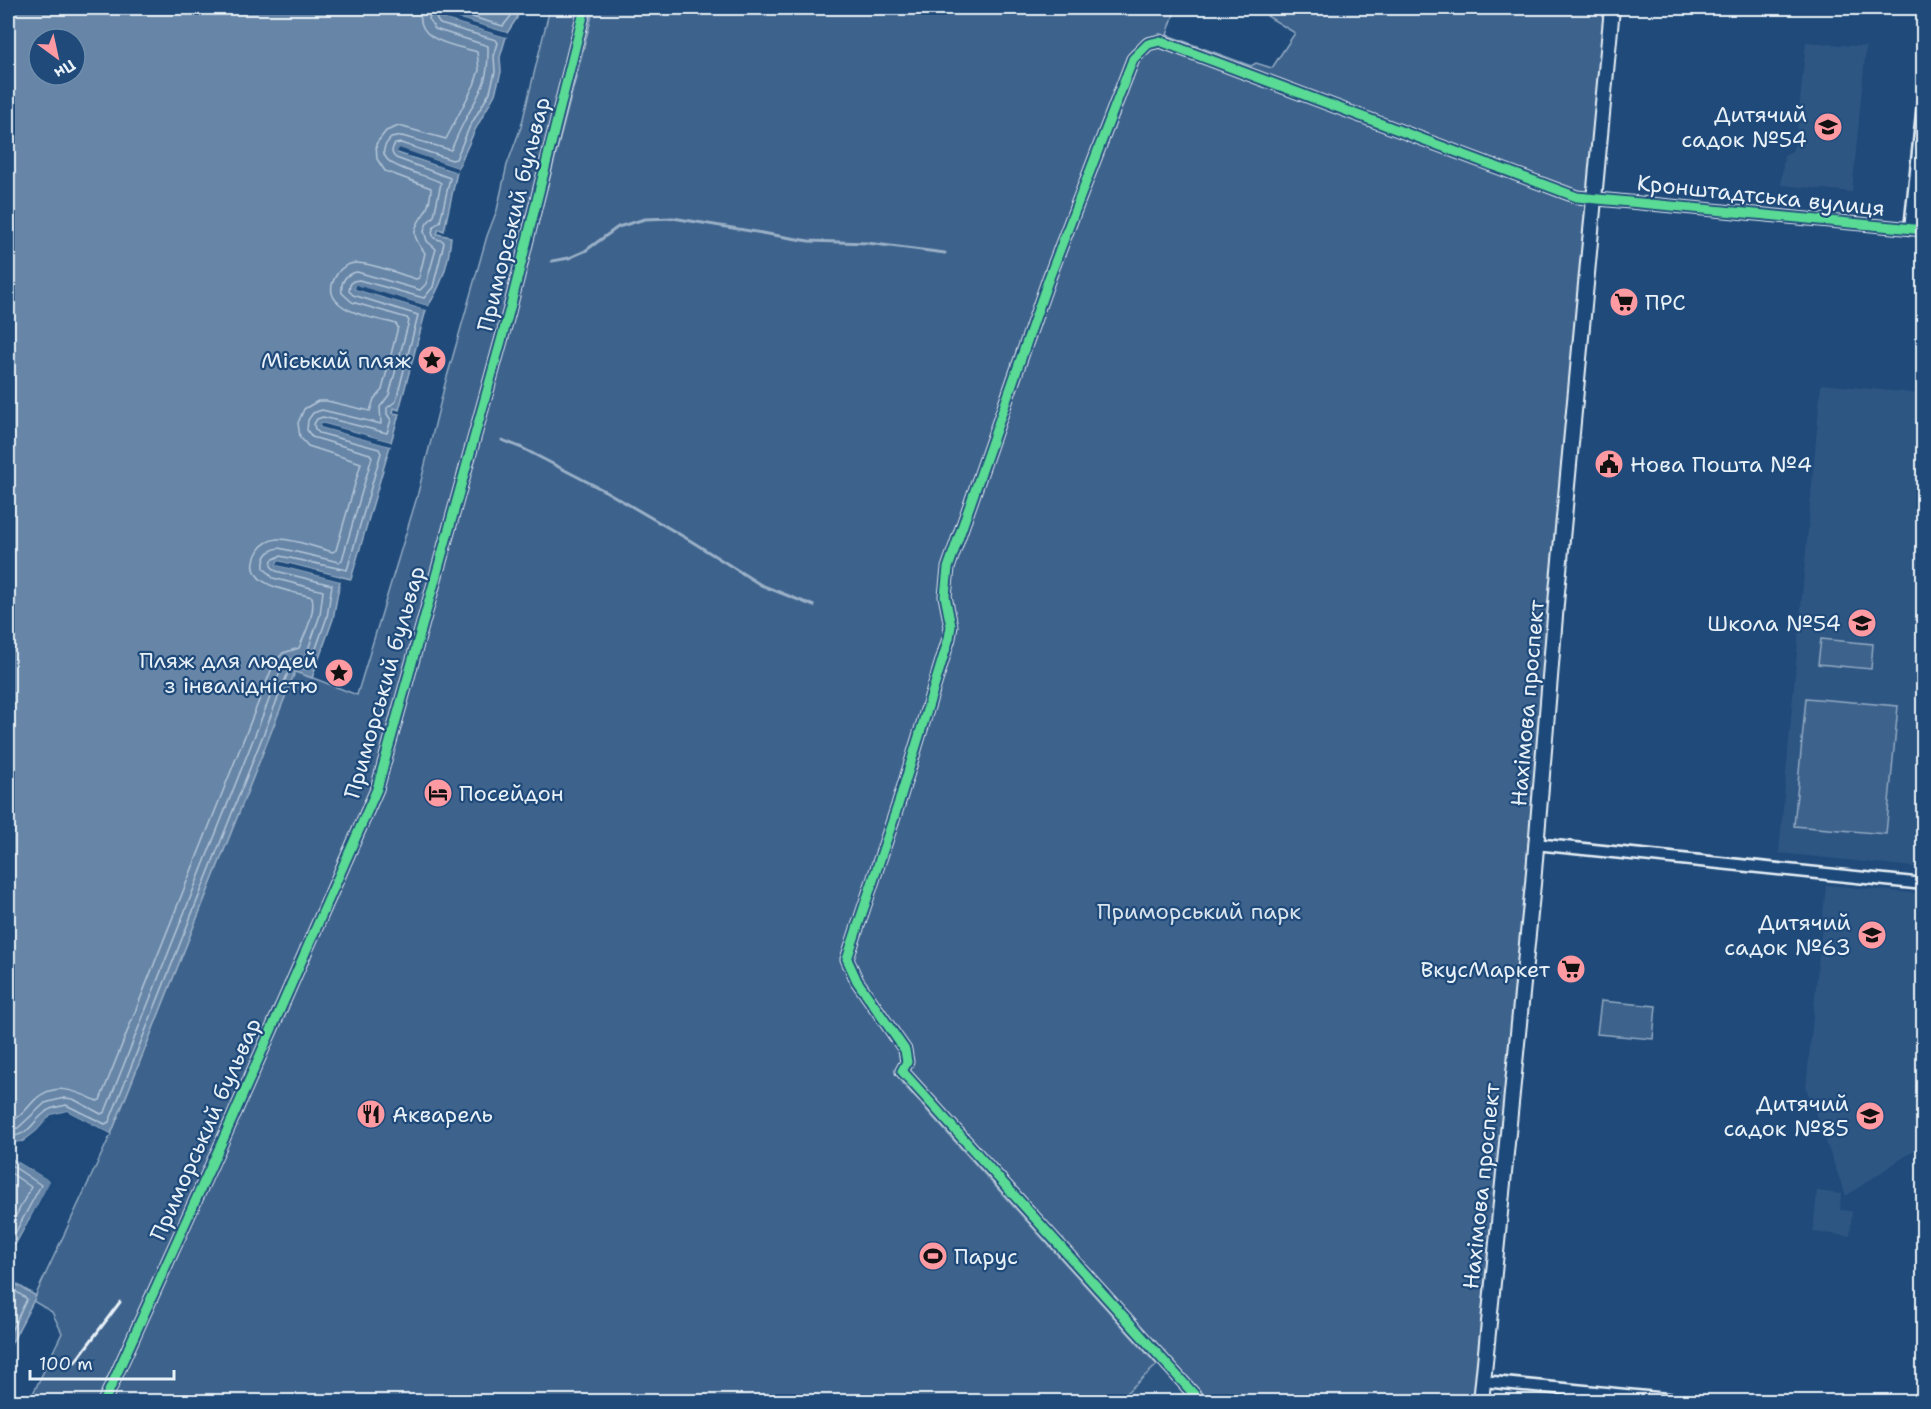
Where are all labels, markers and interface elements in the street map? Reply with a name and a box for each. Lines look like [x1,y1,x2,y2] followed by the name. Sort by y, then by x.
[27,27,87,87] north arrow
[50,55,79,84] text: Пн
[470,94,557,334] street label: Приморський бульвар
[1681,100,1807,154] place label: Дитячий садок №54
[1812,111,1844,143] school or university icon: Дитячий садок №54
[1635,168,1886,223] street label: Кронштадтська вулиця
[1608,286,1640,318] supermarket icon: ПРС
[1645,288,1686,317] place label: ПРС
[416,344,448,376] place icon: Міський пляж
[261,346,412,375] place label: Міський пляж
[1593,448,1625,480] public building icon: Нова Пошта №4
[1630,450,1812,479] place label: Нова Пошта №4
[337,562,432,802] street label: Приморський бульвар
[1504,598,1551,808] street label: Нахімова проспект
[1846,607,1878,639] school or university icon: Школа №54
[1707,609,1841,638] place label: Школа №54
[139,646,318,700] place label: Пляж для людей з інвалідністю
[323,657,355,689] place icon: Пляж для людей з інвалідністю
[422,777,454,809] hotel icon: Посейдон
[459,779,564,808] place label: Посейдон
[1097,897,1301,926] park label: Приморський парк
[1724,908,1851,962] place label: Дитячий садок №63
[1856,919,1888,951] school or university icon: Дитячий садок №63
[1555,953,1587,985] supermarket icon: ВкусМаркет
[1420,955,1551,984] place label: ВкусМаркет
[143,1013,268,1245] street label: Приморський бульвар
[1456,1081,1507,1291] street label: Нахімова проспект
[1723,1089,1849,1143] place label: Дитячий садок №85
[355,1098,387,1130] restaurant icon: Акварель
[392,1100,493,1129] place label: Акварель
[1854,1100,1886,1132] school or university icon: Дитячий садок №85
[917,1240,949,1272] sports icon: Парус
[954,1242,1018,1271] place label: Парус
[30,1343,174,1381] scale bar
[39,1352,93,1376] text: 100 m

